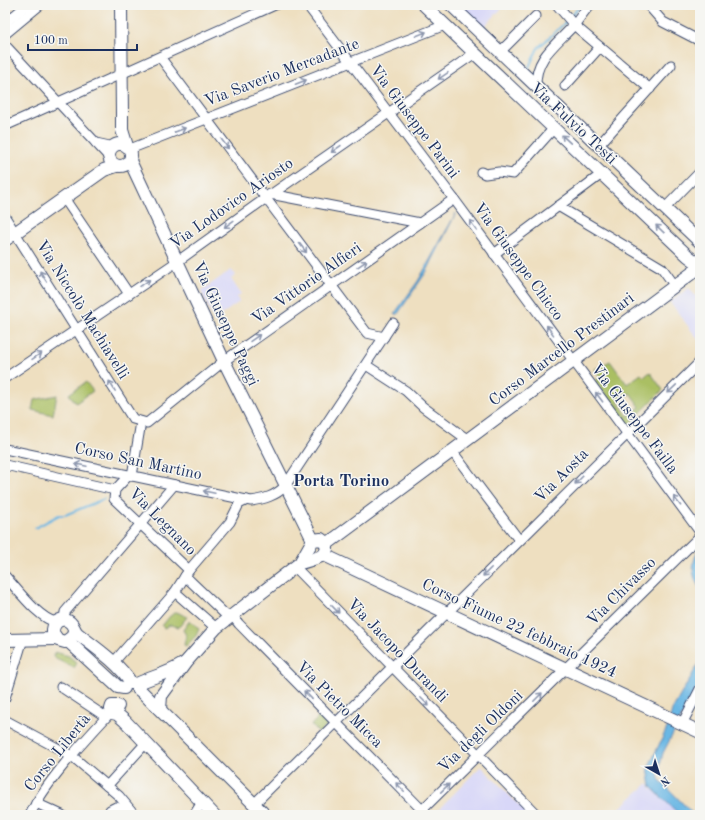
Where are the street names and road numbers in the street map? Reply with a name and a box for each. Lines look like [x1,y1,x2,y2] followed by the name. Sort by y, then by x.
[203,36,361,110] street label: Via Saverio Mercadante
[366,62,462,182] street label: Via Giuseppe Parini
[527,80,619,168] street label: Via Fulvio Testi
[167,155,297,253] street label: Via Lodovico Ariosto
[470,200,566,324] street label: Via Giuseppe Chicco
[33,238,131,382] street label: Via Niccolò Machiavelli
[249,240,365,328] street label: Via Vittorio Alfieri
[189,259,261,389] street label: Via Giuseppe Paggi
[487,290,637,410] street label: Corso Marcello Prestinari
[587,361,681,477] street label: Via Giuseppe Failla
[73,441,203,483] street label: Corso San Martino
[532,446,592,506] street label: Via Aosta
[125,485,199,559] street label: Via Legnano
[585,555,659,629] street label: Via Chivasso
[419,577,619,681] street label: Corso Fiume 22 febbraio 1924
[344,596,450,706] street label: Via Jacopo Durandi
[293,659,385,751] street label: Via Pietro Micca
[436,688,526,776] street label: Via degli Oldoni
[22,711,94,795] street label: Corso Libertà

